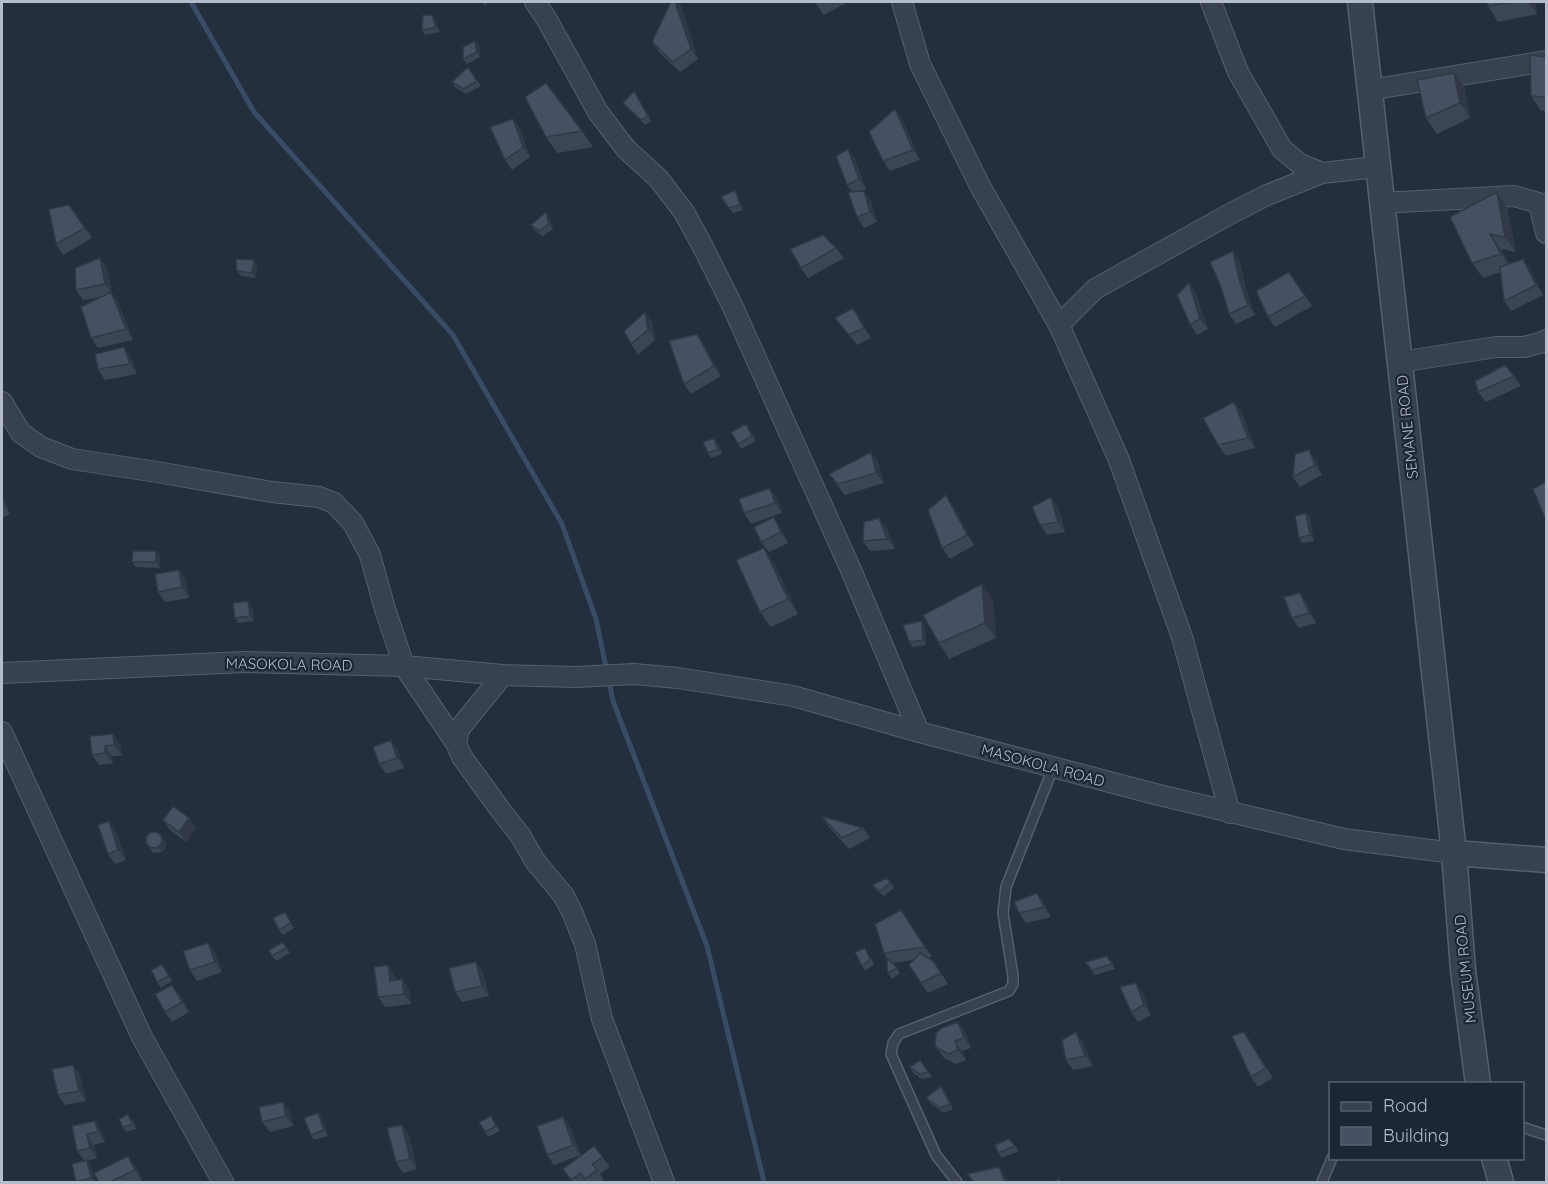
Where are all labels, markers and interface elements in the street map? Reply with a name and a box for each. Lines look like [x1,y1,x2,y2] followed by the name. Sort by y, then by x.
[1392,374,1422,480] street label: SEMANE ROAD
[225,653,353,675] street label: MASOKOLA ROAD
[979,739,1107,791] street label: MASOKOLA ROAD
[1450,914,1480,1024] street label: MUSEUM ROAD
[1329,1082,1524,1160] legend
[1383,1094,1428,1117] text: Road
[1383,1124,1449,1147] text: Building

